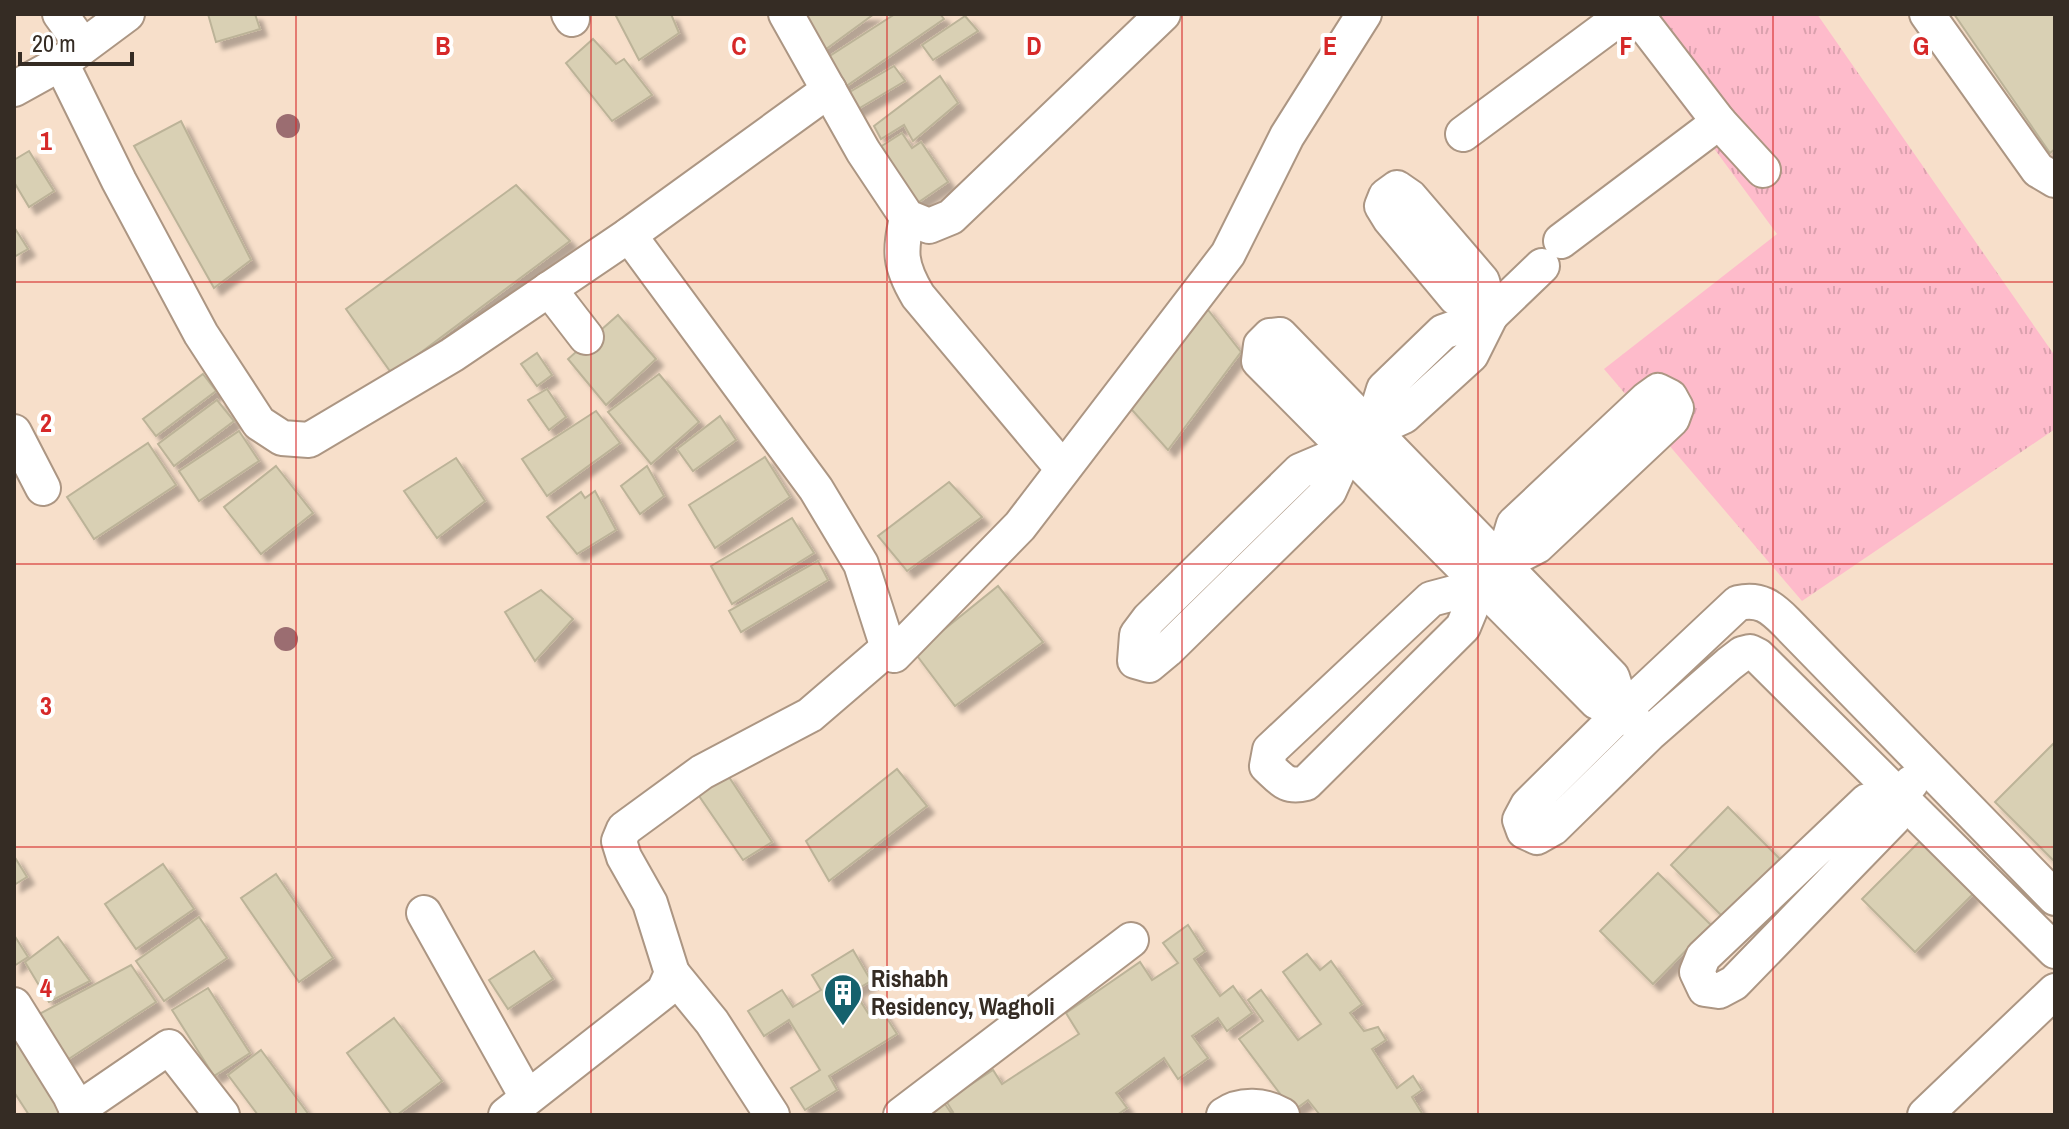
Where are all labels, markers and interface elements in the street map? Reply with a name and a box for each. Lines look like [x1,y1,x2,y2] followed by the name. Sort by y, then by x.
[20,16,132,66] scale bar
[32,27,76,59] text: 20 m
[435,28,451,63] text: B
[731,28,747,63] text: C
[1026,28,1042,63] text: D
[1323,28,1337,63] text: E
[1619,28,1633,63] text: F
[1913,28,1929,63] text: G
[40,123,52,158] text: 1
[40,405,52,440] text: 2
[40,688,52,723] text: 3
[871,962,1055,1022] place label: Rishabh Residency, Wagholi
[40,970,52,1005] text: 4
[822,972,864,1027] building icon: Rishabh Residency, Wagholi

